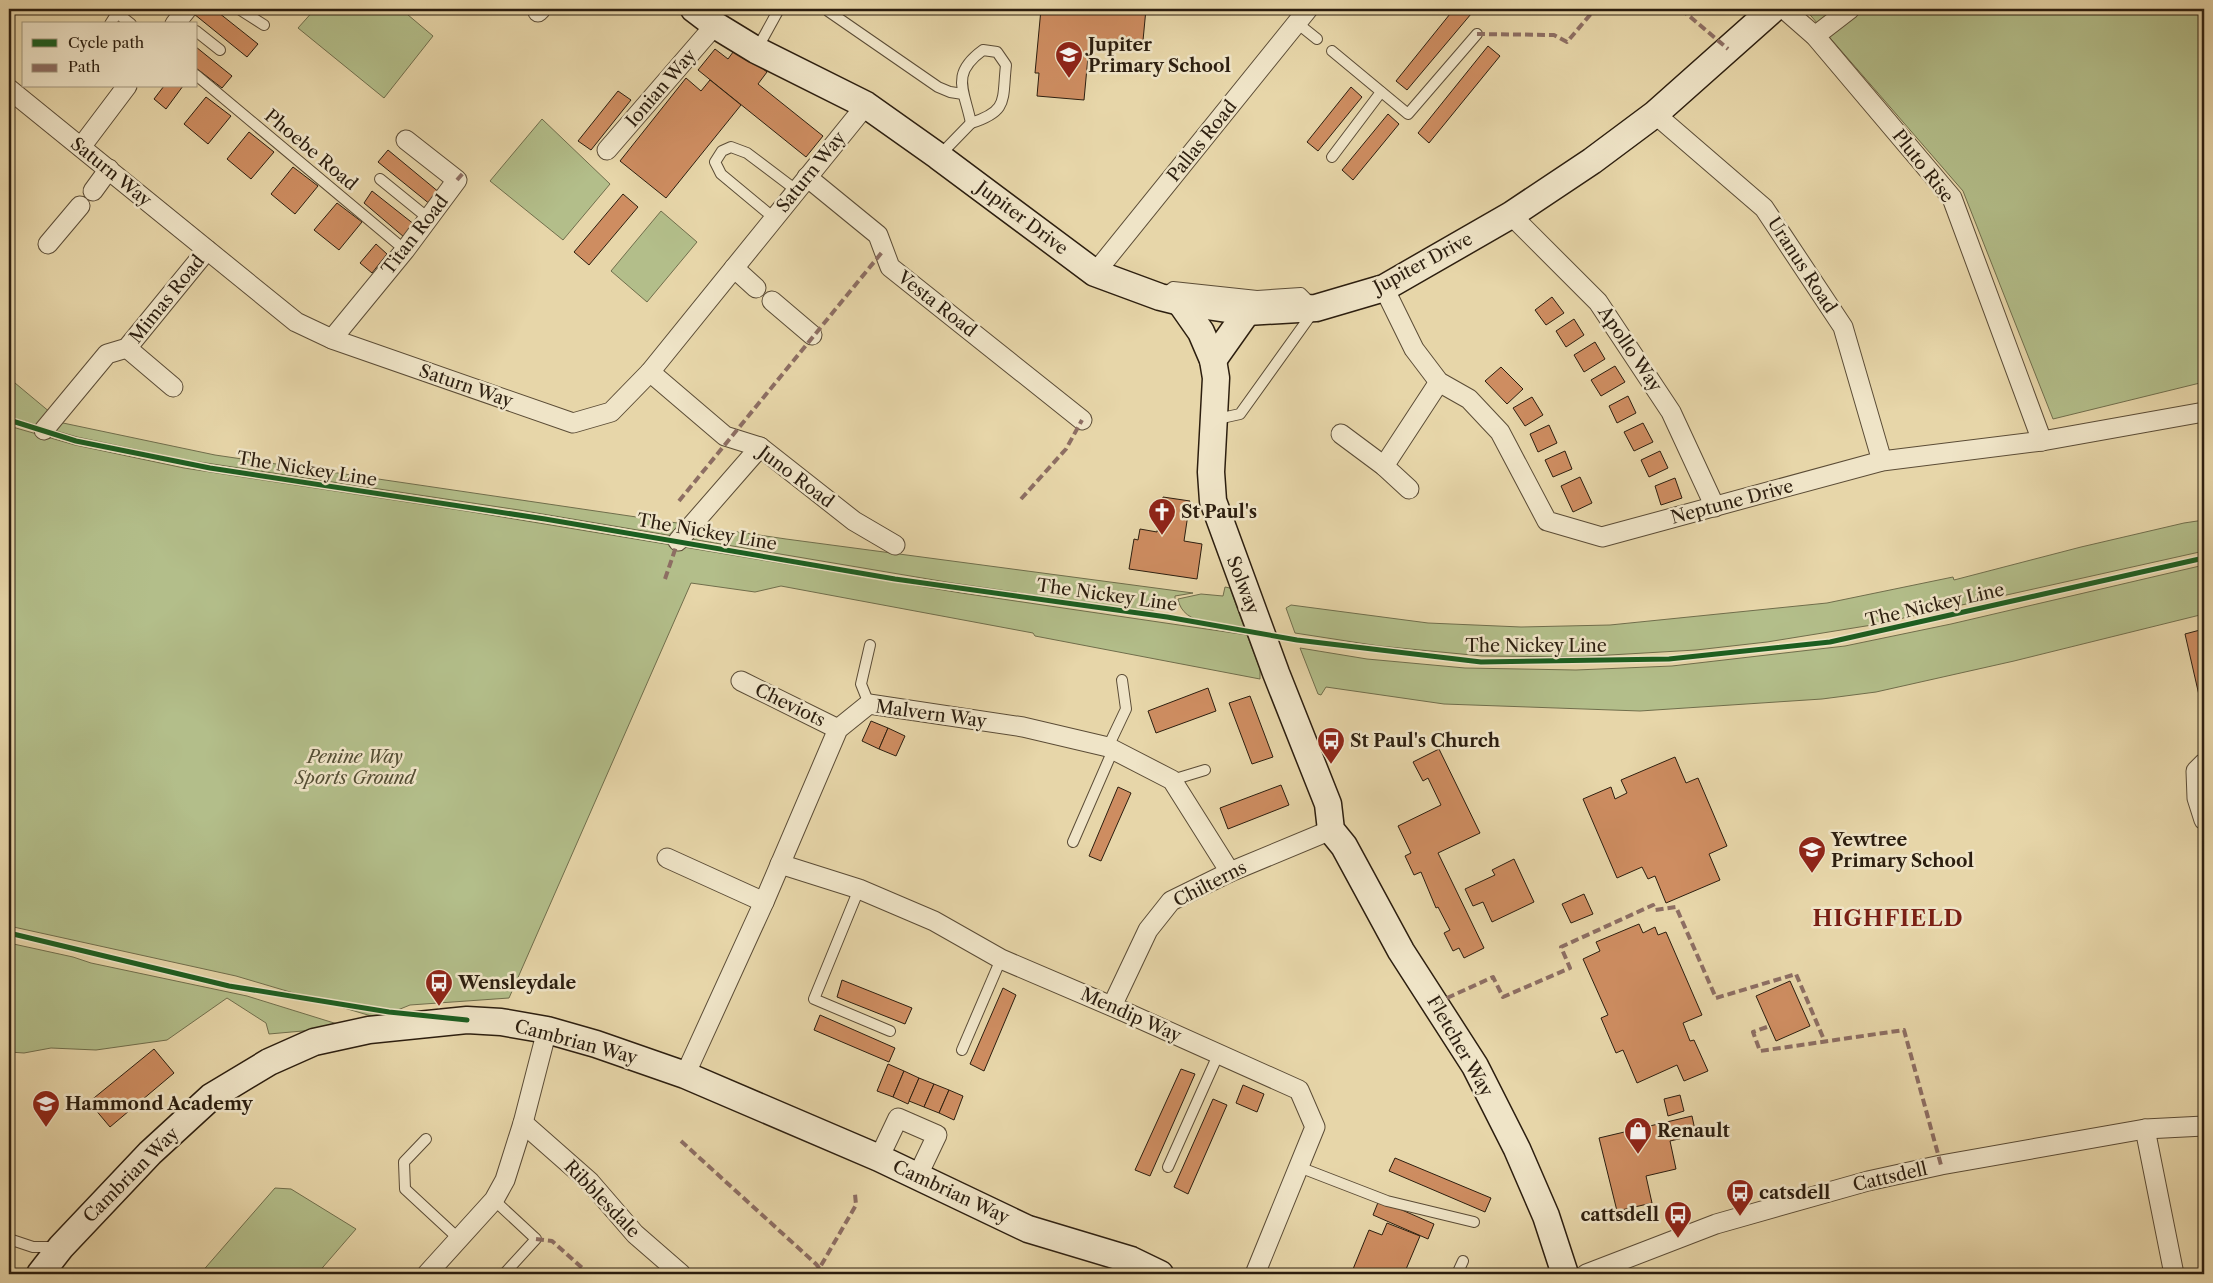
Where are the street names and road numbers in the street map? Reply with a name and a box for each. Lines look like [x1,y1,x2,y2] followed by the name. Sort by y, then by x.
[621,44,701,132] street label: Ionian Way
[1162,96,1242,186] street label: Pallas Road
[260,105,362,195] street label: Phoebe Road
[1888,125,1958,207] street label: Pluto Rise
[772,126,851,217] street label: Saturn Way
[66,133,157,212] street label: Saturn Way
[969,175,1072,260] street label: Jupiter Drive
[377,191,453,279] street label: Titan Road
[1763,213,1841,317] street label: Uranus Road
[1367,228,1476,300] street label: Jupiter Drive
[125,250,209,348] street label: Mimas Road
[892,266,981,342] street label: Vesta Road
[1593,301,1667,397] street label: Apollo Way
[416,360,517,413] street label: Saturn Way
[751,440,838,513] street label: Juno Road
[235,447,379,491] street label: The Nickey Line
[1668,475,1796,529] street label: Neptune Drive
[635,509,779,555] street label: The Nickey Line
[1222,553,1264,618] street label: Solway
[1035,574,1179,616] street label: The Nickey Line
[1864,578,2006,632] street label: The Nickey Line
[1465,635,1607,657] street label: The Nickey Line
[751,679,829,731] street label: Cheviots
[874,695,989,733] street label: Malvern Way
[1170,856,1250,912] street label: Chilterns
[1077,983,1186,1047] street label: Mendip Way
[1422,992,1498,1101] street label: Fletcher Way
[512,1015,641,1069] street label: Cambrian Way
[79,1122,184,1227] street label: Cambrian Way
[889,1155,1014,1229] street label: Cambrian Way
[560,1156,644,1242] street label: Ribblesdale
[1851,1158,1929,1196] street label: Cattsdell

